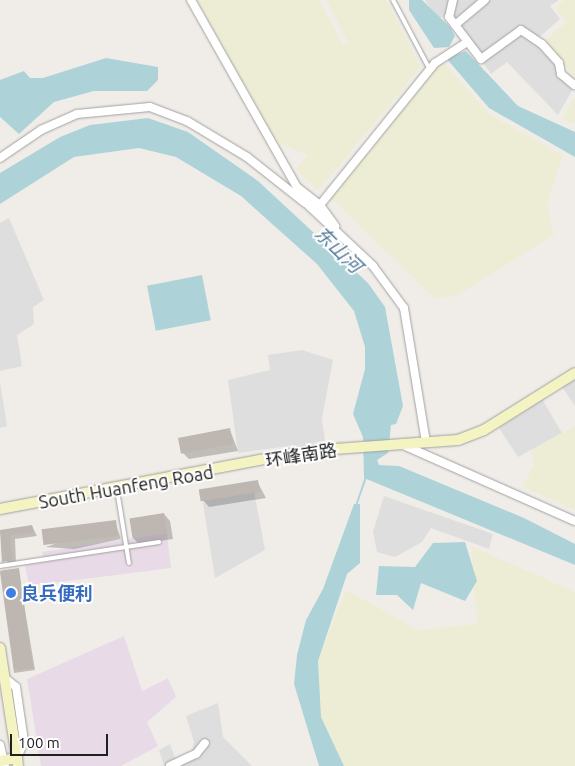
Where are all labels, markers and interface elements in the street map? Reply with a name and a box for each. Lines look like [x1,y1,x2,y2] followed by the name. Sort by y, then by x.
[310,222,366,278] water label: 东山河
[264,439,338,471] street label: 环峰南路
[37,461,215,513] street label: South Huanfeng Road
[21,582,93,604] place label: 良兵便利
[5,587,17,599] marker: 良兵便利
[12,724,110,756] scale bar
[18,734,60,751] text: 100 m

